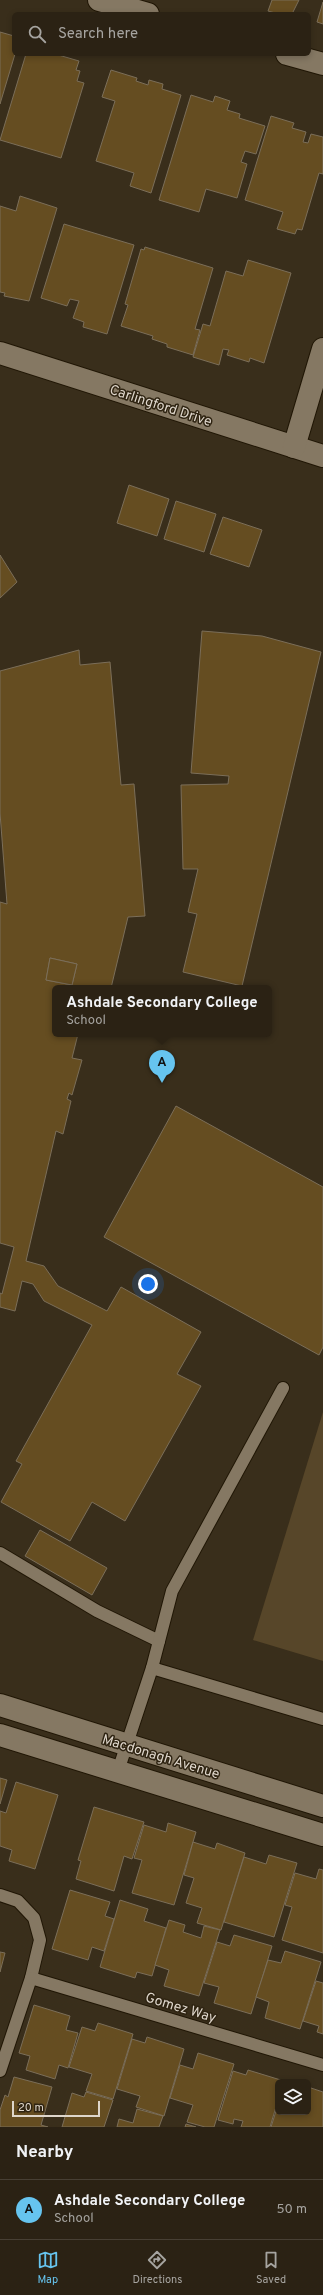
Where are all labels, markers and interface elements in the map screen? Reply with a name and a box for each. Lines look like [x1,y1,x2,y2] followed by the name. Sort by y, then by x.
[12,12,311,56] search box
[26,23,48,45] icon: search
[58,25,138,44] text: Search here
[107,382,214,431] street label: Carlingford Drive
[52,985,272,1037] popup
[66,994,258,1013] text: Ashdale Secondary College
[66,1013,106,1029] text: School
[149,1050,175,1083] pin: A
[138,1274,158,1294] your location
[100,1731,221,1783] street label: Macdonagh Avenue
[143,1990,218,2027] street label: Gomez Way
[275,2079,311,2115] map controls
[275,2079,311,2115] button: layers
[12,2099,100,2118] scale bar
[18,2101,44,2115] text: 20 m
[16,2142,73,2164] text: Nearby
[54,2192,245,2211] text: Ashdale Secondary College
[24,2202,34,2218] text: A
[277,2202,307,2218] text: 50 m
[54,2211,94,2227] text: School
[37,2249,59,2287] tab: Map
[132,2249,182,2287] tab: Directions
[256,2249,286,2287] tab: Saved

